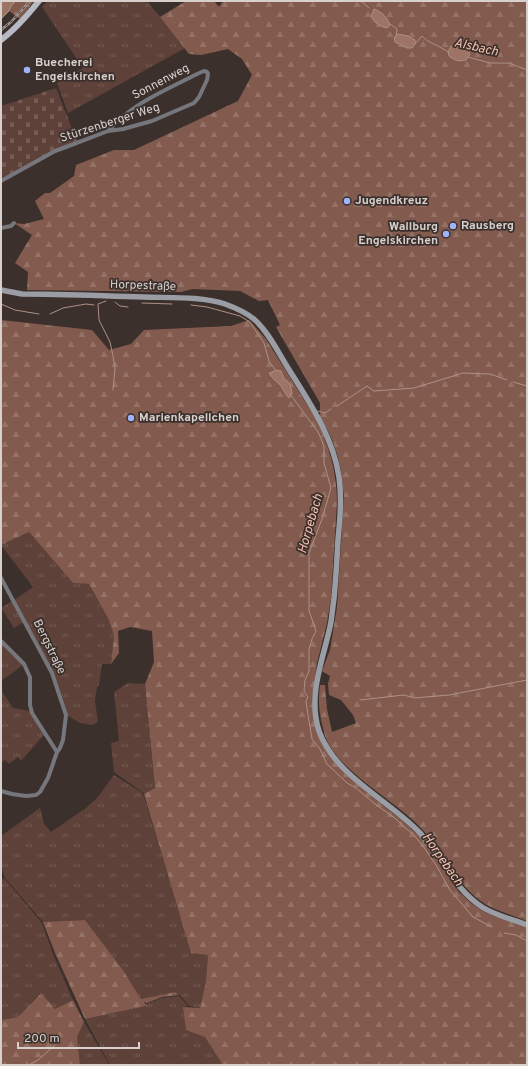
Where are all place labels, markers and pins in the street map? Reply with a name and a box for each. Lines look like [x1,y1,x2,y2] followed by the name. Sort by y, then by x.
[35,55,115,85] place label: Buecherei Engelskirchen
[22,65,32,75] marker: Buecherei Engelskirchen
[355,193,428,209] place label: Jugendkreuz
[342,196,352,206] marker: Jugendkreuz
[461,218,514,234] place label: Rausberg
[358,219,438,249] place label: Wallburg Engelskirchen
[448,221,458,231] marker: Rausberg
[441,229,451,239] marker: Wallburg Engelskirchen
[139,410,239,426] place label: Marienkapellchen
[126,413,136,423] marker: Marienkapellchen

